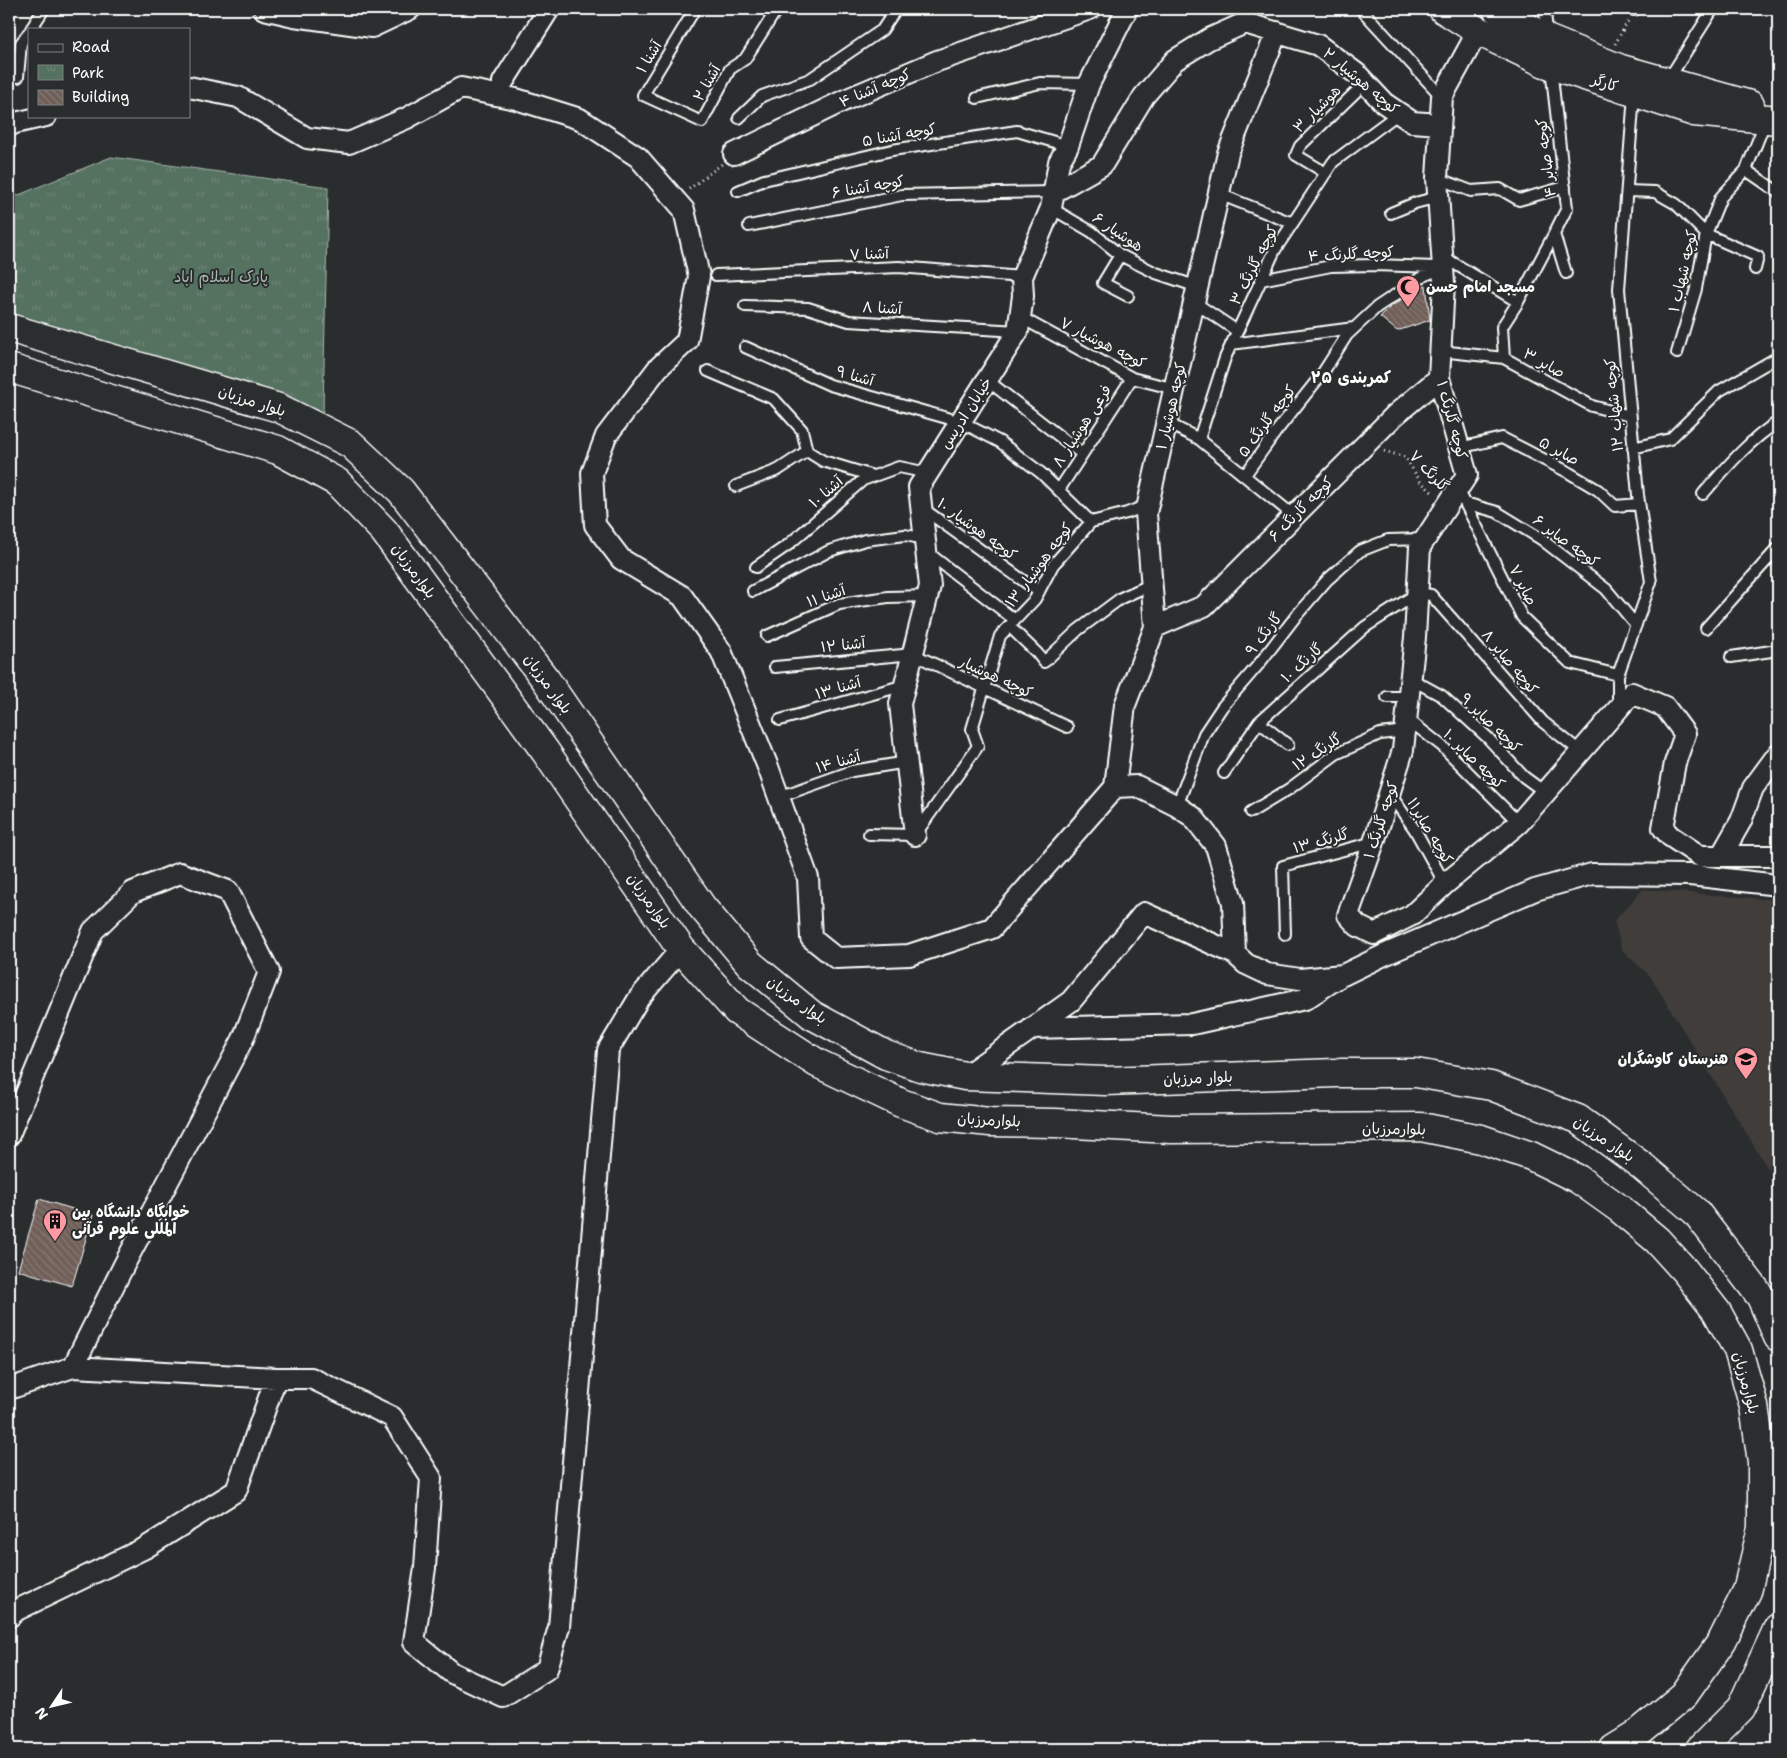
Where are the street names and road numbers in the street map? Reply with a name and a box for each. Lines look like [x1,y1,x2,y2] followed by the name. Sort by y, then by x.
[632,36,667,77] street label: آشنا ۱
[1319,43,1403,119] street label: کوچه هوشیار ۲
[689,60,726,105] street label: آشنا ۲
[836,64,914,112] street label: کوچه آشنا ۴
[1587,69,1621,97] street label: کارگر
[1289,81,1345,137] street label: هوشیار ۳
[1531,117,1561,199] street label: کوچه صابر ۴
[860,119,938,151] street label: کوچه آشنا ۵
[830,171,906,203] street label: کوچه آشنا ۶
[1089,208,1147,256] street label: هوشیار ۶
[1225,222,1283,308] street label: کوچه گلرنگ ۳
[1664,228,1702,314] street label: کوچه شهاب ۱
[1307,242,1395,266] street label: کوچه گلرنگ ۴
[849,243,890,265] street label: آشنا ۷
[862,297,904,319] street label: آشنا ۸
[1056,313,1150,373] street label: کوچه هوشیار ۷
[1520,343,1568,383] street label: صابر ۳
[1600,357,1628,453] street label: کوچه شهاب ۱۲
[1151,360,1191,452] street label: کوچه هوشیار ۱
[834,361,877,391] street label: آشنا ۹
[935,373,997,453] street label: خیابان ادریس
[1432,379,1472,461] street label: کوچه گلرنگ ۱
[216,381,288,421] street label: بلوار مرزبان
[1048,381,1116,471] street label: فرعی هوشیار ۸
[1233,381,1301,461] street label: کوچه گلرنگ ۵
[1535,432,1583,470] street label: صابر ۵
[1405,446,1453,496] street label: گلرنگ ۷
[805,471,848,512] street label: آشنا ۱۰
[1264,472,1338,546] street label: کوچه گارنگ ۶
[933,493,1021,565] street label: کوچه هوشیار ۱۰
[1529,510,1603,572] street label: کوچه صابر ۶
[1001,519,1077,611] street label: کوچه هوشیار ۱۳
[387,539,441,603] street label: بلوارمرزبان
[1504,561,1542,609] street label: صابر ۷
[804,580,849,612] street label: آشنا ۱۱
[1241,608,1287,660] street label: گارنگ ۹
[1477,625,1543,699] street label: کوچه صابر ۸
[820,633,868,657] street label: آشنا ۱۲
[1277,639,1327,687] street label: گارنگ ۱۰
[519,650,577,718] street label: بلوار مرزبان
[955,651,1036,703] street label: کوچه هوشیار
[813,672,864,704] street label: آشنا ۱۳
[1456,689,1526,757] street label: کوچه صابر ۹
[1439,724,1509,794] street label: کوچه صابر ۱۰
[1288,729,1346,775] street label: گلرنگ ۱۲
[813,746,864,778] street label: آشنا ۱۴
[1359,779,1403,861] street label: کوچه گلرنگ ۱
[1402,794,1458,868] street label: کوچه صابر۱۱
[1291,824,1351,858] street label: گلرنگ ۱۳
[623,869,675,933] street label: بلوارمرزبان
[763,971,831,1029] street label: بلوار مرزبان
[1163,1067,1233,1089] street label: بلوار مرزبان
[957,1108,1021,1132] street label: بلوارمرزبان
[1570,1111,1638,1167] street label: بلوار مرزبان
[1362,1118,1426,1140] street label: بلوارمرزبان
[1728,1350,1764,1416] street label: بلوارمرزبان

